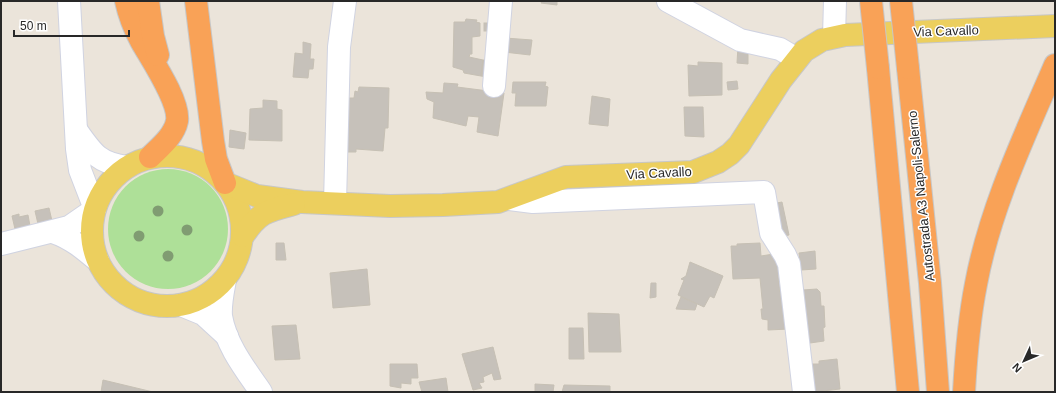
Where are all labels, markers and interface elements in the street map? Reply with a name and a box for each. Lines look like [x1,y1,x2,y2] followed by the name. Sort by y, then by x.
[14,12,129,38] scale bar
[20,19,47,33] text: 50 m
[913,22,979,40] street label: Via Cavallo
[905,110,937,282] street label: Autostrada A3 Napoli-Salerno
[626,164,692,182] street label: Via Cavallo
[1004,341,1044,381] north arrow
[1010,361,1024,375] text: N

